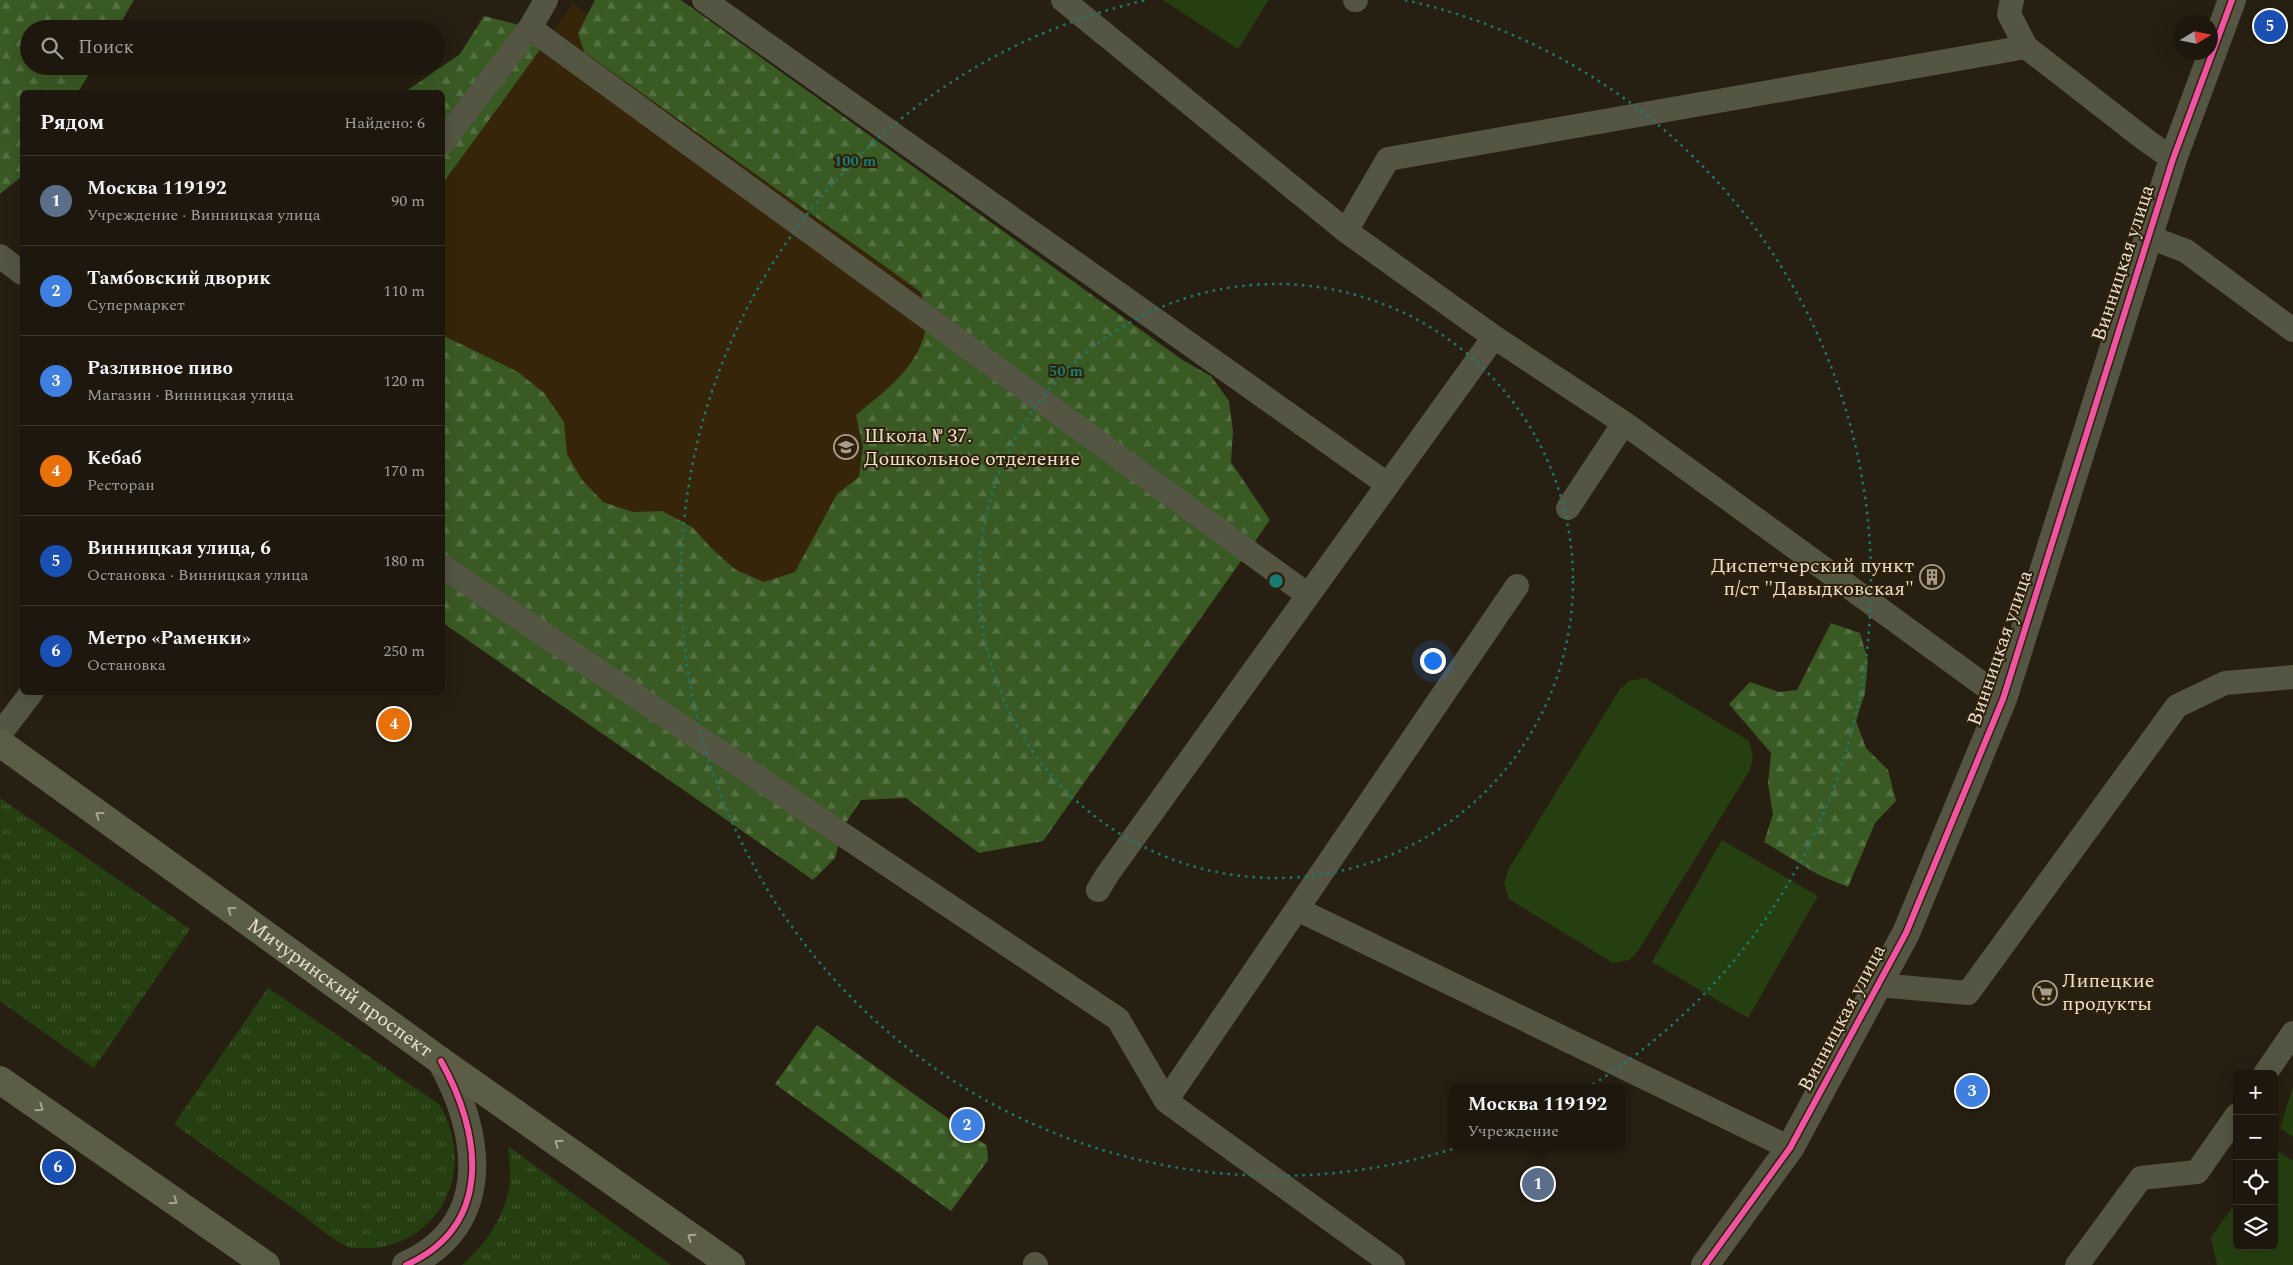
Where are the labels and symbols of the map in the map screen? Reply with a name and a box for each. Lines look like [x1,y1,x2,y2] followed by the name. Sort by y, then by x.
[2254,7,2286,45] pin: 5
[2173,15,2218,60] north arrow
[834,150,877,173] text: 100 m
[2084,181,2163,345] street label: Винницкая улица
[1049,360,1084,383] text: 50 m
[864,421,1080,474] place label: Школа № 37. Дошкольное отделение
[833,434,859,460] school or university icon: Школа № 37. Дошкольное отделение
[1711,551,1914,604] place label: Диспетчерский пункт п/ст "Давыдковская"
[1919,564,1945,590] building icon: Диспетчерский пункт п/ст "Давыдковская"
[1959,566,2041,730] street label: Винницкая улица
[1267,572,1285,590] centre of rings
[1420,648,1446,674] your location
[378,705,410,743] pin: 4
[96,812,105,821] one-way arrow
[228,907,237,916] one-way arrow
[241,911,439,1065] street label: Мичуринский проспект
[1791,939,1894,1097] street label: Винницкая улица
[2062,966,2154,1019] place label: Липецкие продукты
[2032,980,2058,1006] supermarket icon: Липецкие продукты
[1956,1072,1988,1110] pin: 3
[34,1102,44,1111] one-way arrow
[951,1106,983,1144] pin: 2
[555,1140,564,1149] one-way arrow
[42,1148,74,1186] pin: 6
[1522,1165,1554,1203] pin: 1
[168,1195,177,1204] one-way arrow
[687,1234,697,1243] one-way arrow

